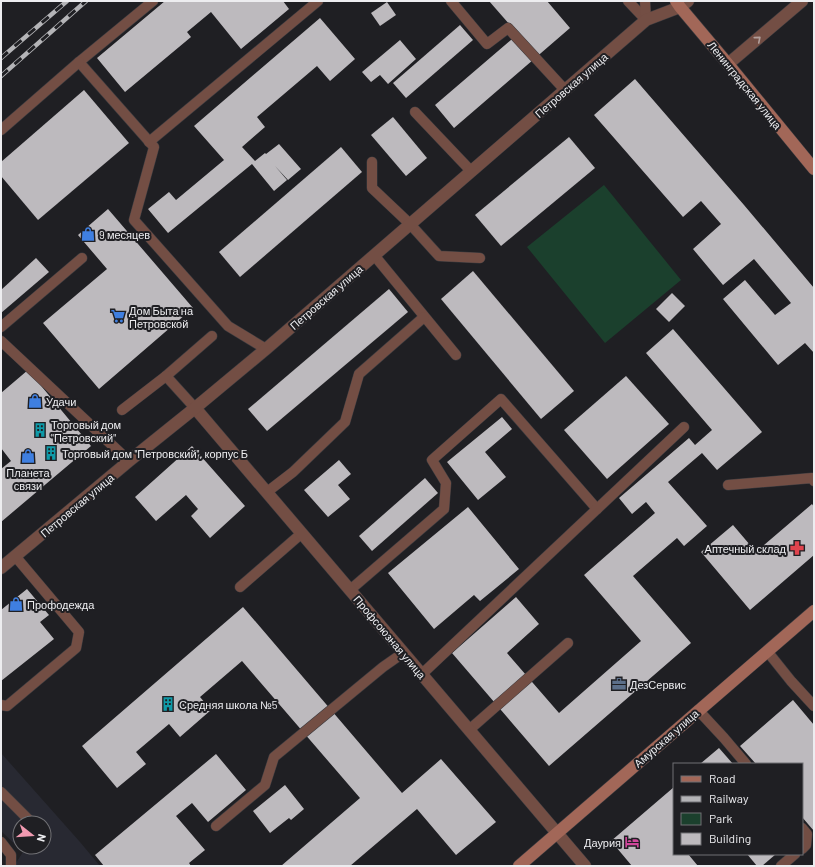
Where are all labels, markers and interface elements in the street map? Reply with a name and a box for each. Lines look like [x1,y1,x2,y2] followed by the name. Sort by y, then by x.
[754,36,761,43] one-way arrow
[706,38,785,132] street label: Ленинградская улица
[532,49,611,120] street label: Петровская улица
[80,226,96,242] shop icon: 9 месяцев
[99,228,150,241] place label: 9 месяцев
[287,261,366,332] street label: Петровская улица
[129,304,194,330] place label: Дом Быта на Петровской
[110,308,126,324] supermarket icon: Дом Быта на Петровской
[27,393,43,409] shop icon: Удачи
[46,395,76,408] place label: Удачи
[51,418,121,444] place label: Торговый дом "Петровский"
[32,422,48,438] building icon: Торговый дом "Петровский"
[43,445,59,461] building icon: Торговый дом "Петровский", корпус Б
[62,447,248,460] place label: Торговый дом "Петровский", корпус Б
[20,448,36,464] shop icon: Планета связи
[6,466,51,492] place label: Планета связи
[38,470,117,539] street label: Петровская улица
[789,540,805,556] pharmacy icon: Аптечный склад
[705,542,787,555] place label: Аптечный склад
[351,593,429,682] street label: Профсоюзная улица
[8,596,24,612] shop icon: Профодежда
[27,598,95,611] place label: Профодежда
[611,676,627,692] office icon: ДезСервис
[630,678,687,691] place label: ДезСервис
[160,696,176,712] building icon: Средняя школа №5
[179,698,278,711] place label: Средняя школа №5
[631,706,702,770] street label: Амурская улица
[673,763,803,855] legend
[709,771,736,785] text: Road
[709,791,749,805] text: Railway
[709,811,733,825] text: Park
[12,815,52,855] north arrow
[709,831,751,845] text: Building
[35,833,49,843] text: N
[624,834,640,850] hotel icon: Даурия
[584,836,621,849] place label: Даурия

